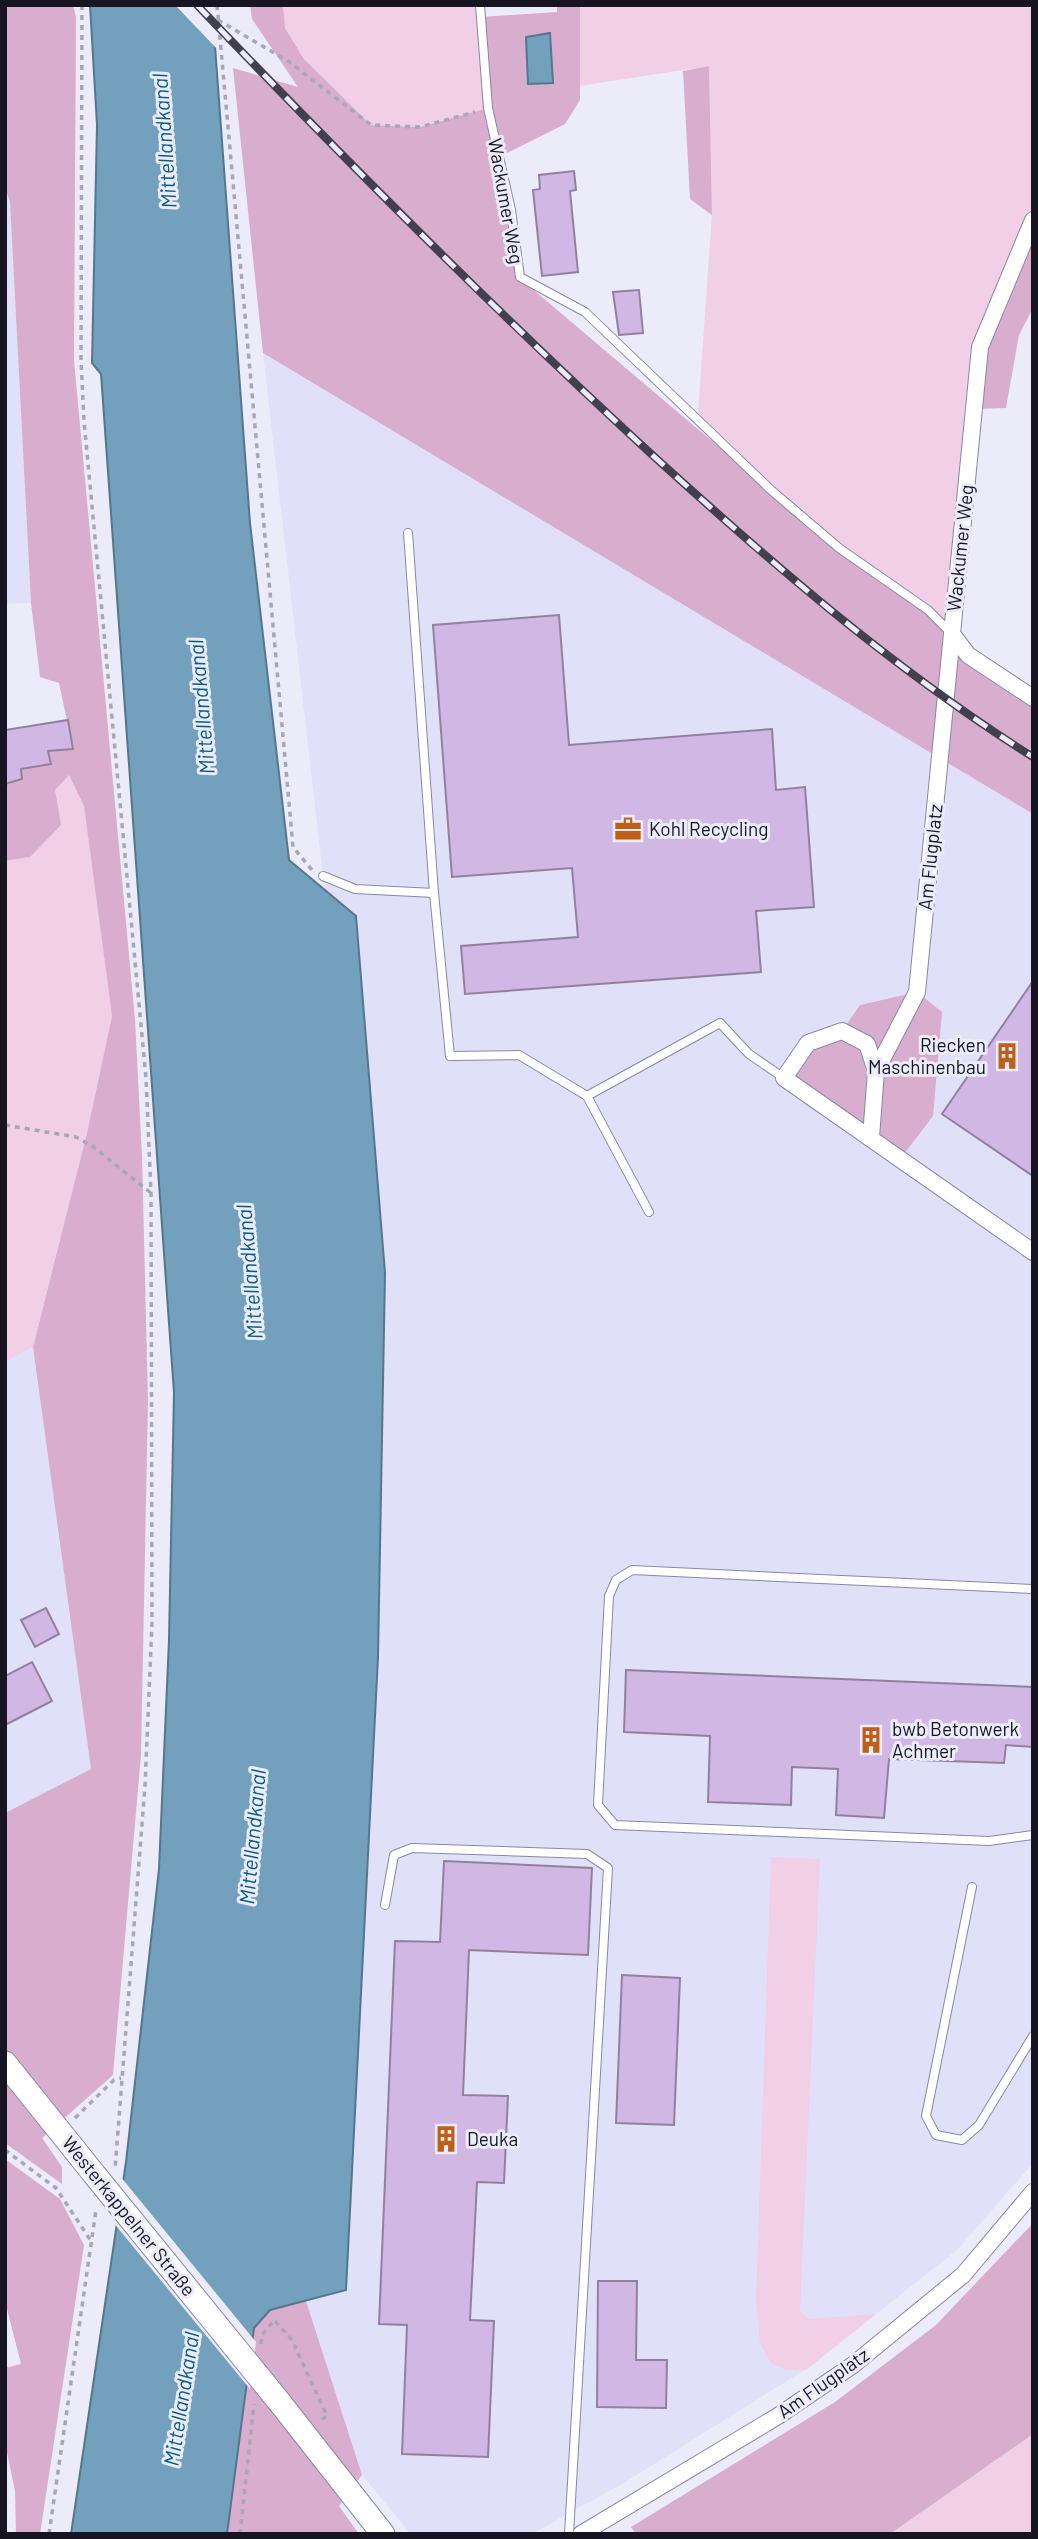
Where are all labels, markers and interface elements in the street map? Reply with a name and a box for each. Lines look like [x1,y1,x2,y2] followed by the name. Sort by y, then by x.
[146,72,181,209] water label: Mittellandkanal
[484,136,529,266] street label: Wackumer Weg
[941,483,978,613] street label: Wackumer Weg
[182,638,219,776] water label: Mittellandkanal
[913,803,947,911] street label: Am Flugplatz
[613,814,643,844] office icon: Kohl Recycling
[649,817,769,840] place label: Kohl Recycling
[868,1033,986,1078] place label: Riecken Maschinenbau
[992,1041,1022,1071] building icon: Riecken Maschinenbau
[230,1203,267,1341] water label: Mittellandkanal
[892,1717,1019,1762] place label: bwb Betonwerk Achmer
[856,1725,886,1755] building icon: bwb Betonwerk Achmer
[233,1768,270,1905] water label: Mittellandkanal
[431,2124,461,2154] building icon: Deuka
[467,2127,518,2150] place label: Deuka
[58,2131,201,2300] street label: Westerkappelner Straße
[158,2330,204,2468] water label: Mittellandkanal
[773,2343,873,2423] street label: Am Flugplatz

